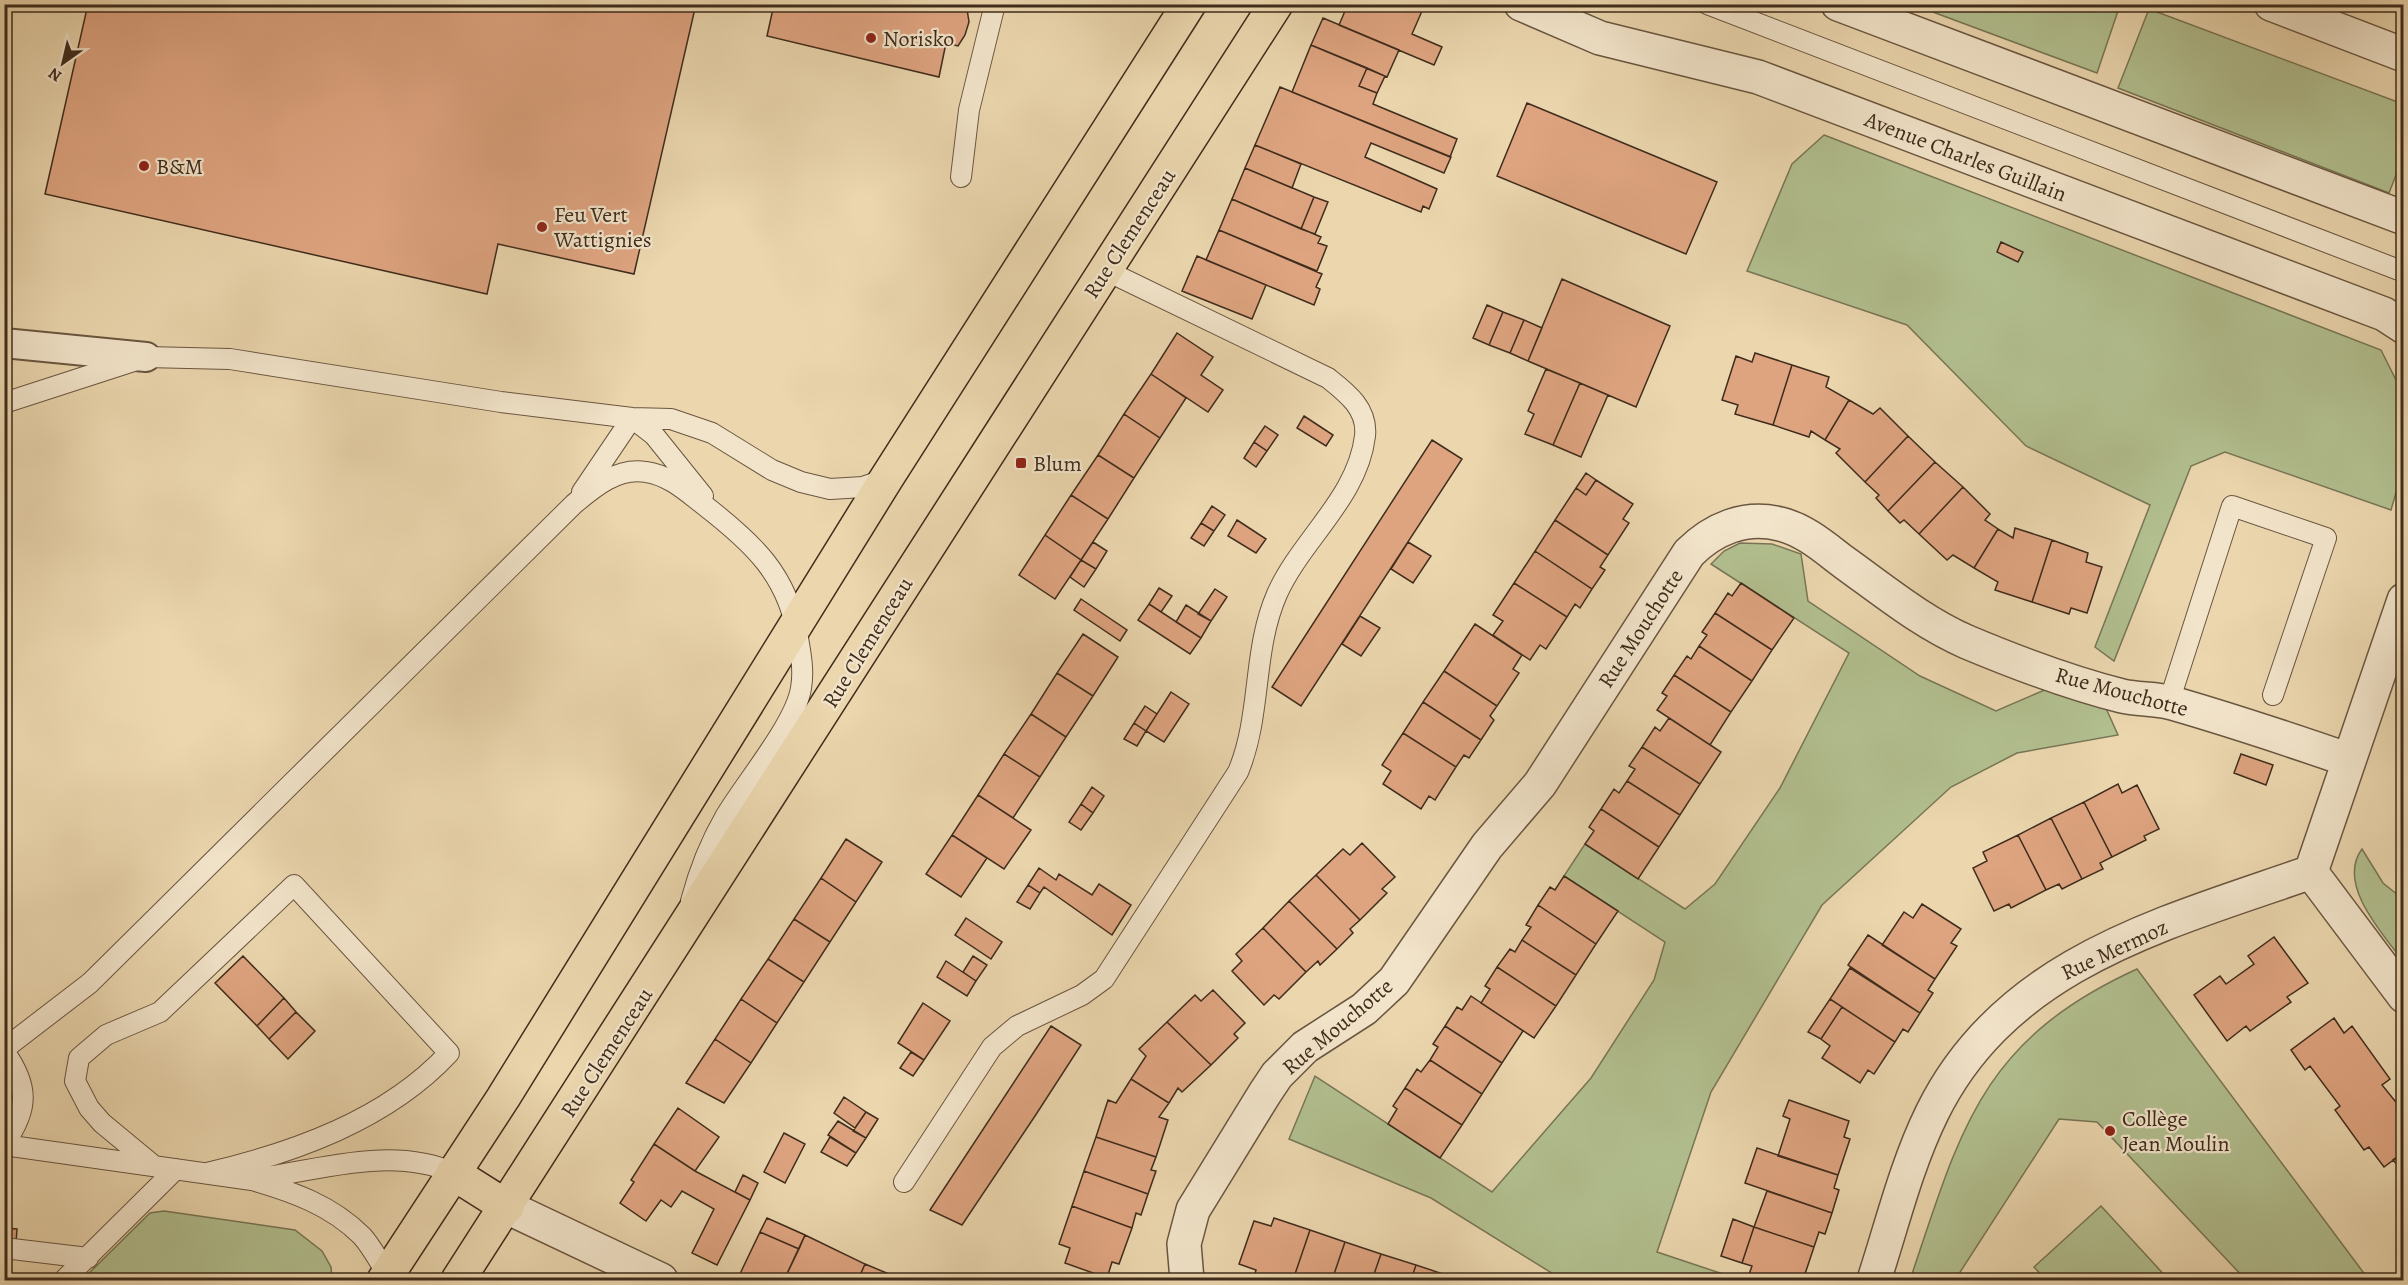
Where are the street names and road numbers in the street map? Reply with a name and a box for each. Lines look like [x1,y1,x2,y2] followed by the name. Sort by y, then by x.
[1859,104,2071,209] street label: Avenue Charles Guillain
[1077,163,1183,304] street label: Rue Clemenceau
[1591,563,1691,694] street label: Rue Mouchotte
[816,571,920,714] street label: Rue Clemenceau
[2052,660,2191,724] street label: Rue Mouchotte
[2056,912,2173,988] street label: Rue Mermoz
[1276,971,1400,1082] street label: Rue Mouchotte
[554,982,660,1123] street label: Rue Clemenceau

